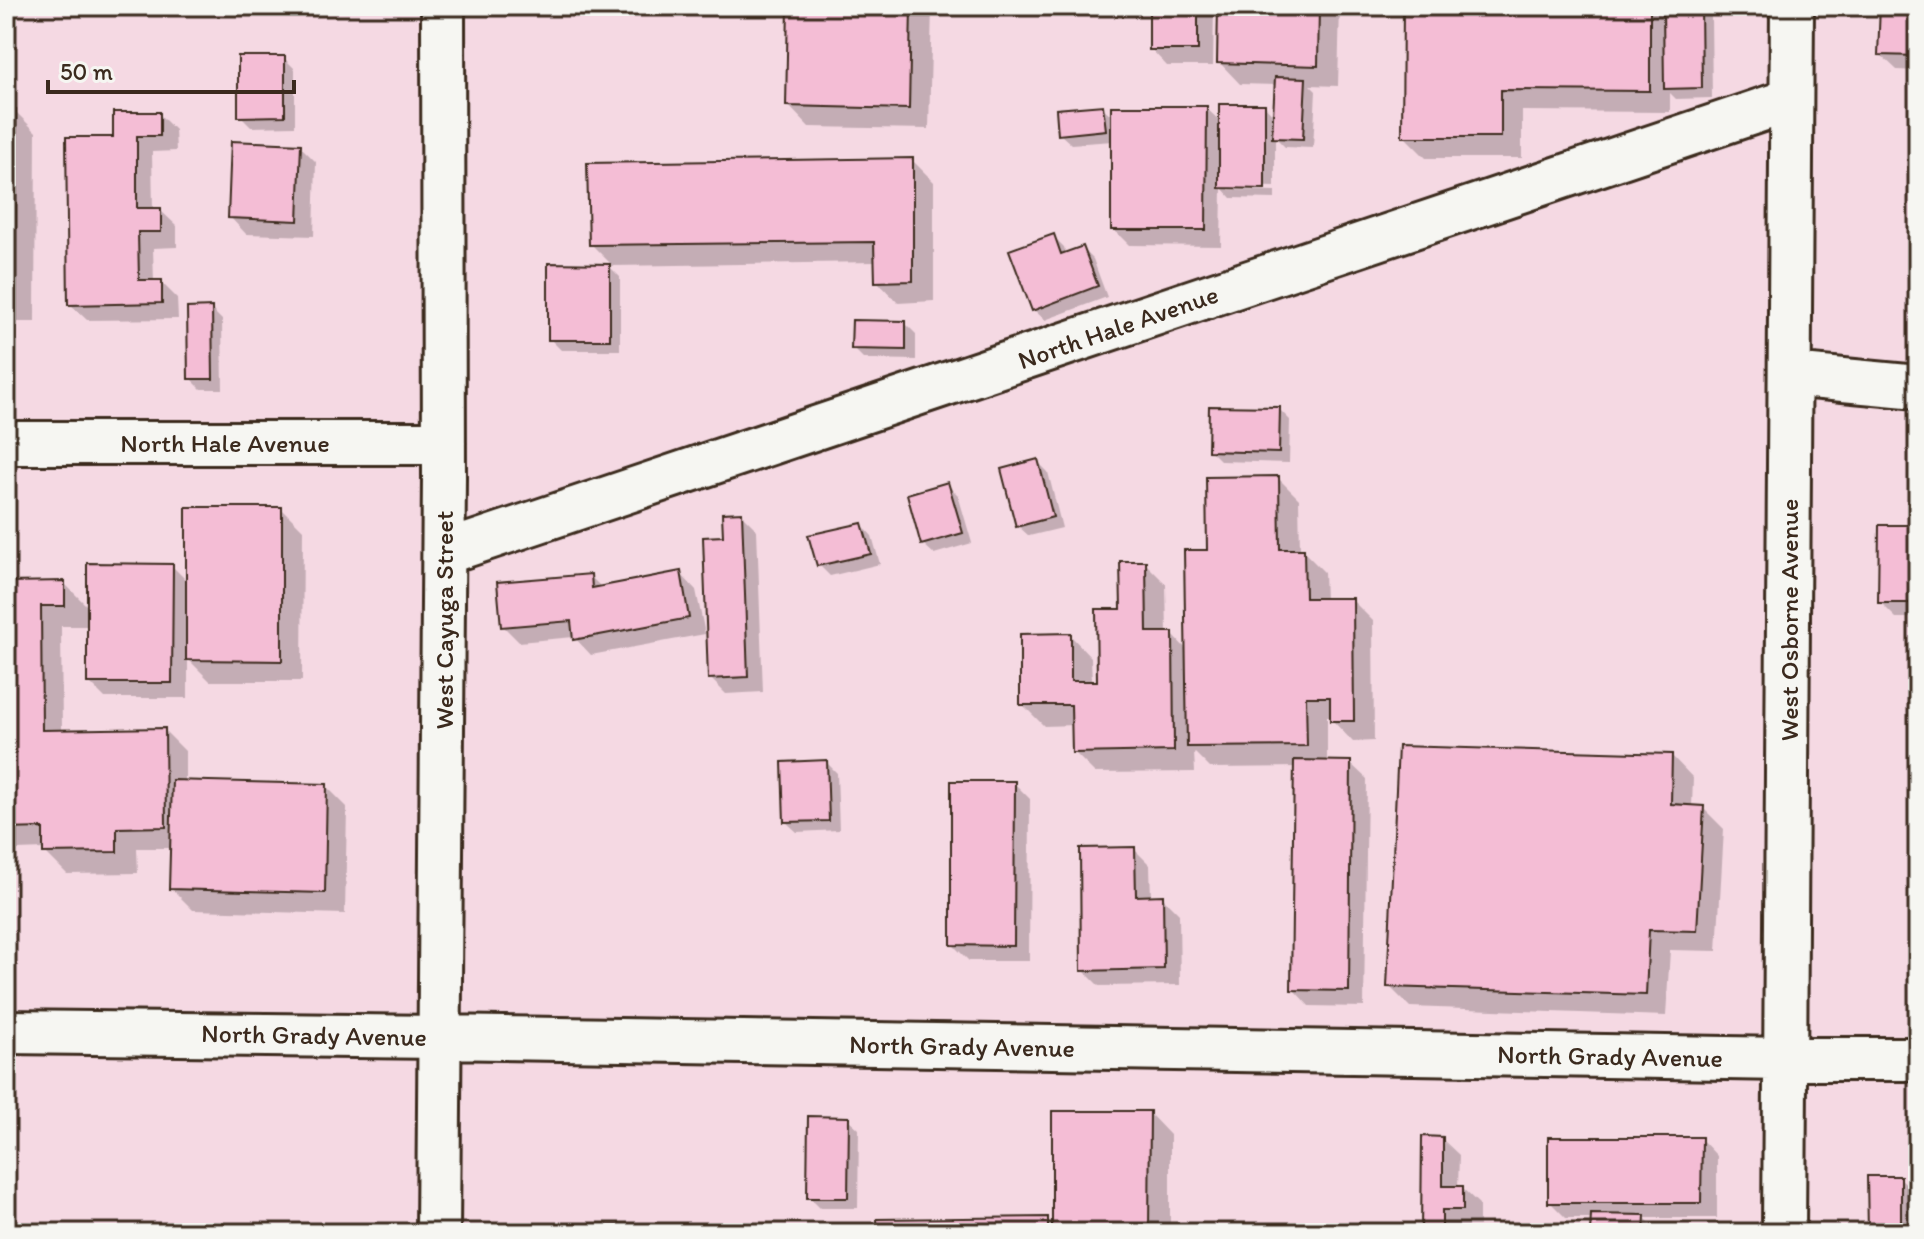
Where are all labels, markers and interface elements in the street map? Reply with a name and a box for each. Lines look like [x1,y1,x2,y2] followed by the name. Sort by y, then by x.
[48,44,294,94] scale bar
[60,57,113,86] text: 50 m
[1014,278,1222,376] street label: North Hale Avenue
[120,427,330,459] street label: North Hale Avenue
[1773,499,1805,741] street label: West Osborne Avenue
[428,510,460,730] street label: West Cayuga Street
[201,1017,427,1053] street label: North Grady Avenue
[849,1028,1075,1064] street label: North Grady Avenue
[1497,1038,1723,1074] street label: North Grady Avenue

